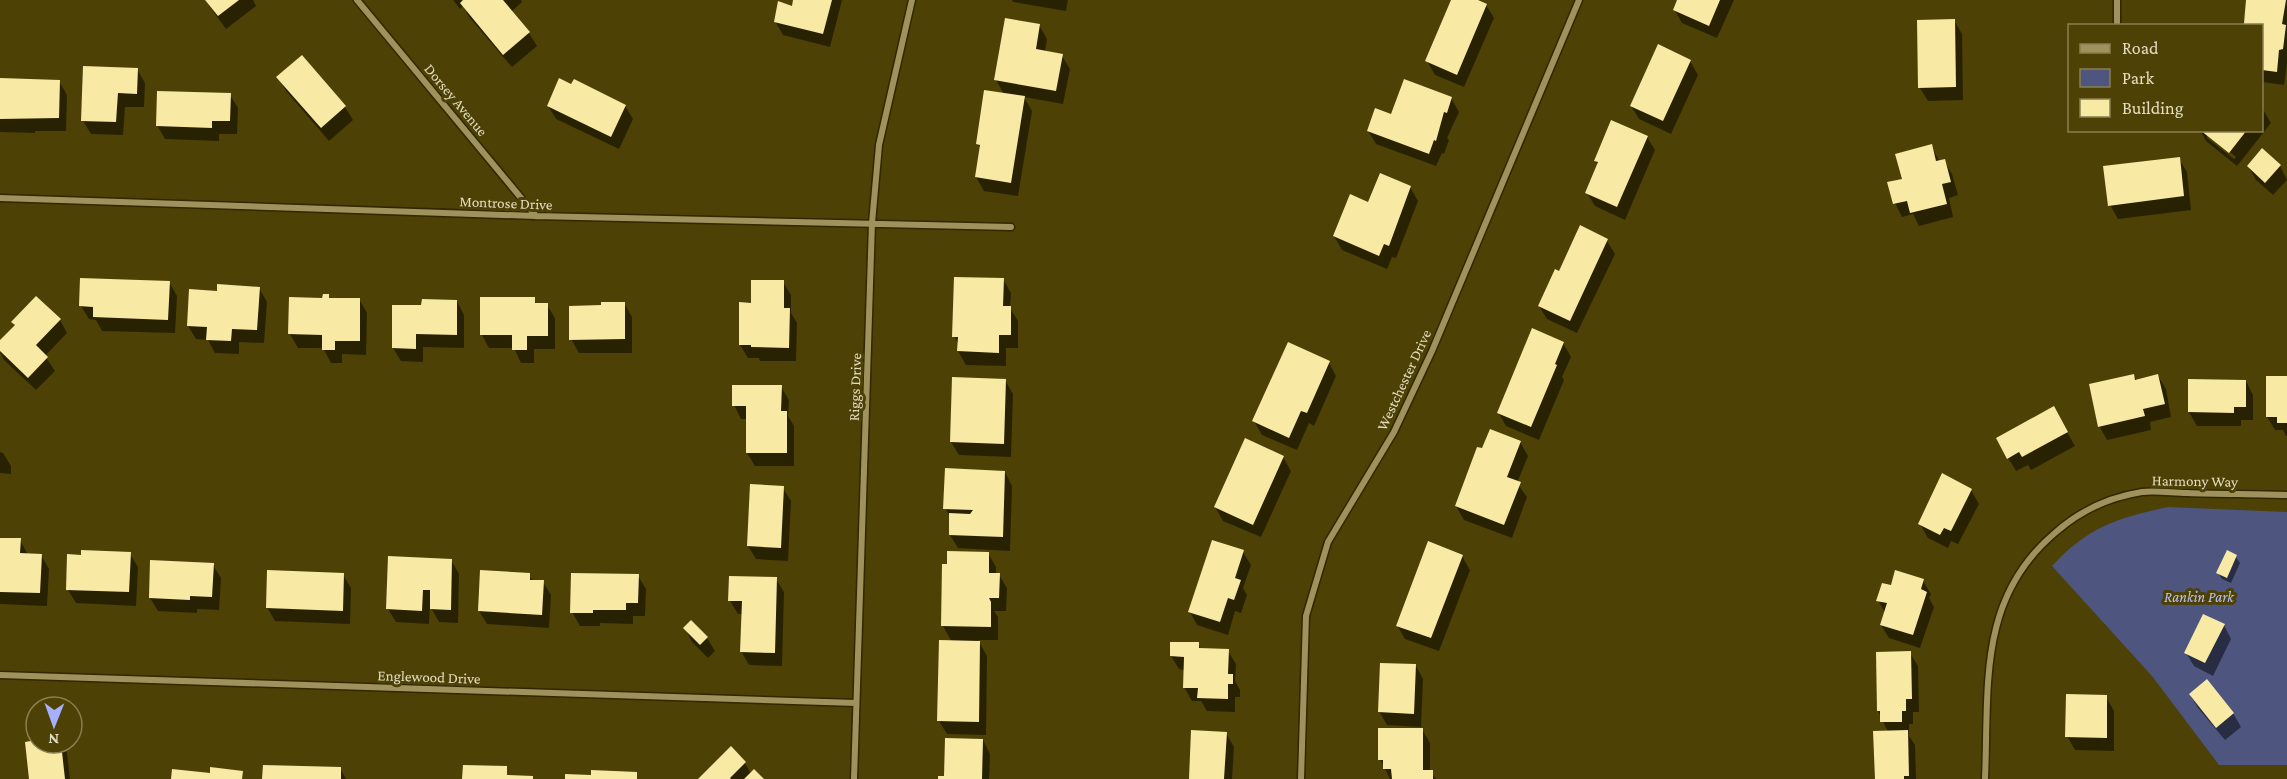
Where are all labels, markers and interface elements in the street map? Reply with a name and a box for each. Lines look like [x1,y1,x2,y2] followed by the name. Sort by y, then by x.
[2068,24,2263,132] legend
[2122,38,2159,58] text: Road
[420,61,491,140] street label: Dorsey Avenue
[2122,68,2154,88] text: Park
[2122,98,2184,118] text: Building
[459,193,553,213] street label: Montrose Drive
[1374,327,1435,433] street label: Westchester Drive
[846,352,865,421] street label: Riggs Drive
[2152,472,2238,491] street label: Harmony Way
[2164,589,2235,605] park label: Rankin Park
[377,667,481,688] street label: Englewood Drive
[24,695,84,755] north arrow
[48,731,59,748] text: N

